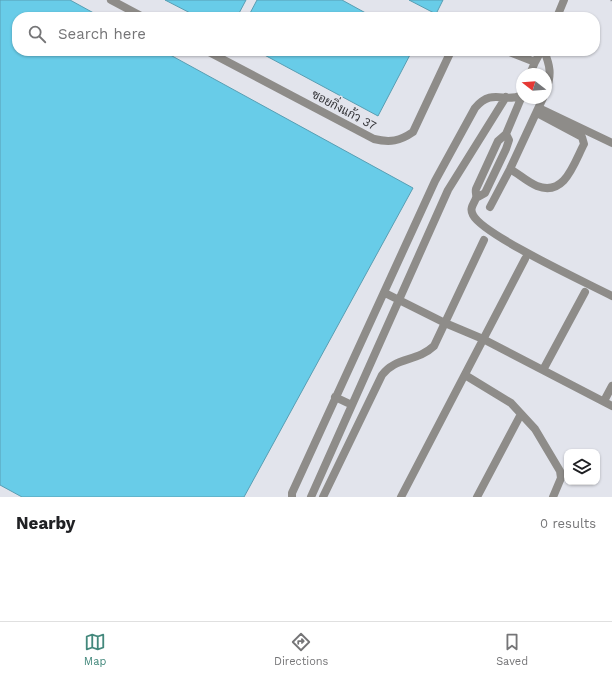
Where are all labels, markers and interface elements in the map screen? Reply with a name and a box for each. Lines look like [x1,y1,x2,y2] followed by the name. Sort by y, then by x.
[12,12,600,56] search box
[26,23,48,45] icon: search
[58,25,146,43] text: Search here
[516,68,552,104] north arrow
[309,84,380,133] street label: ซอยกิ่งแก้ว 37
[564,449,600,485] map controls
[564,449,600,485] button: layers
[16,513,75,533] text: Nearby
[540,516,596,531] text: 0 results
[84,631,106,668] tab: Map
[274,631,328,668] tab: Directions
[496,631,528,668] tab: Saved

